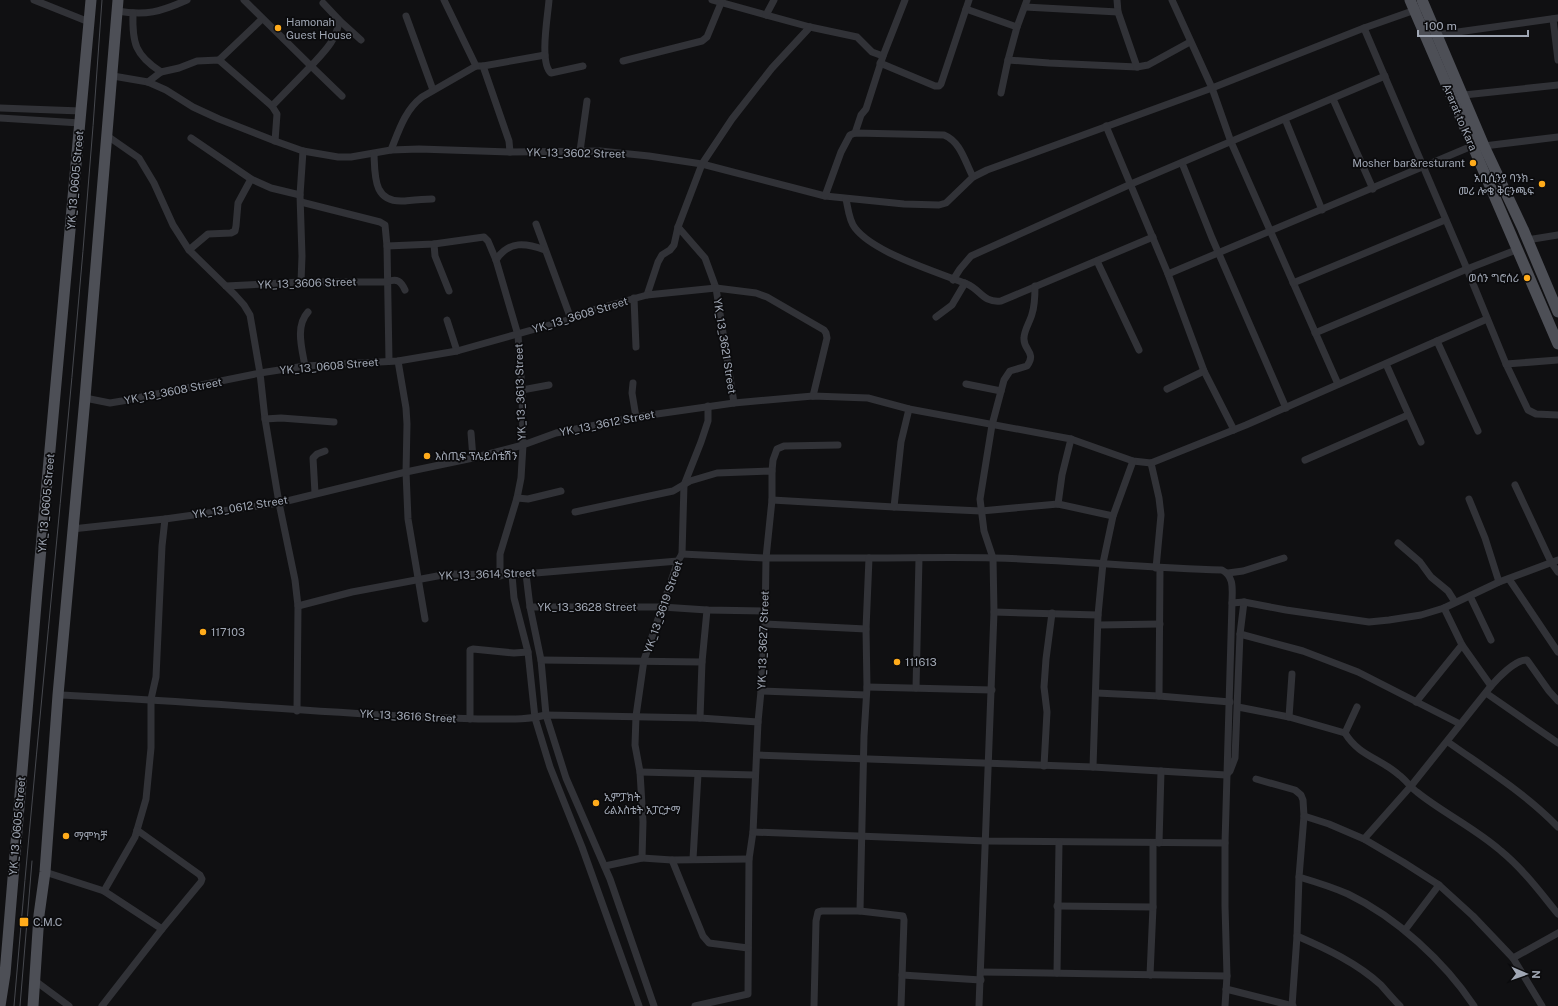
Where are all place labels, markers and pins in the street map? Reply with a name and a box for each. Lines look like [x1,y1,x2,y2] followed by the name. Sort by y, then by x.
[286,16,352,41] place label: Hamonah Guest House
[273,23,283,33] marker: Hamonah Guest House
[1352,157,1465,169] place label: Mosher bar&resturant
[1468,158,1478,168] marker: Mosher bar&resturant
[1458,172,1534,197] place label: አቢሲንያ ባንክ - መሪ ሎቄ ቅርንጫፍ
[1537,179,1547,189] marker: አቢሲንያ ባንክ - መሪ ሎቄ ቅርንጫፍ
[1468,272,1519,284] place label: ወሰን ግሮሰሪ
[1522,273,1532,283] marker: ወሰን ግሮሰሪ
[435,450,518,462] place label: እስጢፍ ፕሌይስቴሽን
[422,451,432,461] marker: እስጢፍ ፕሌይስቴሽን
[211,626,245,638] place label: 117103
[198,627,208,637] marker: 117103
[905,656,937,668] place label: 111613
[892,657,902,667] marker: 111613
[604,791,681,816] place label: ኢምፓክት ሪልእስቴት አፓርታማ
[591,798,601,808] marker: ኢምፓክት ሪልእስቴት አፓርታማ
[74,830,107,842] place label: ማሞካቻ
[61,831,71,841] marker: ማሞካቻ
[18,916,30,928] marker: C.M.C
[33,916,62,928] place label: C.M.C

